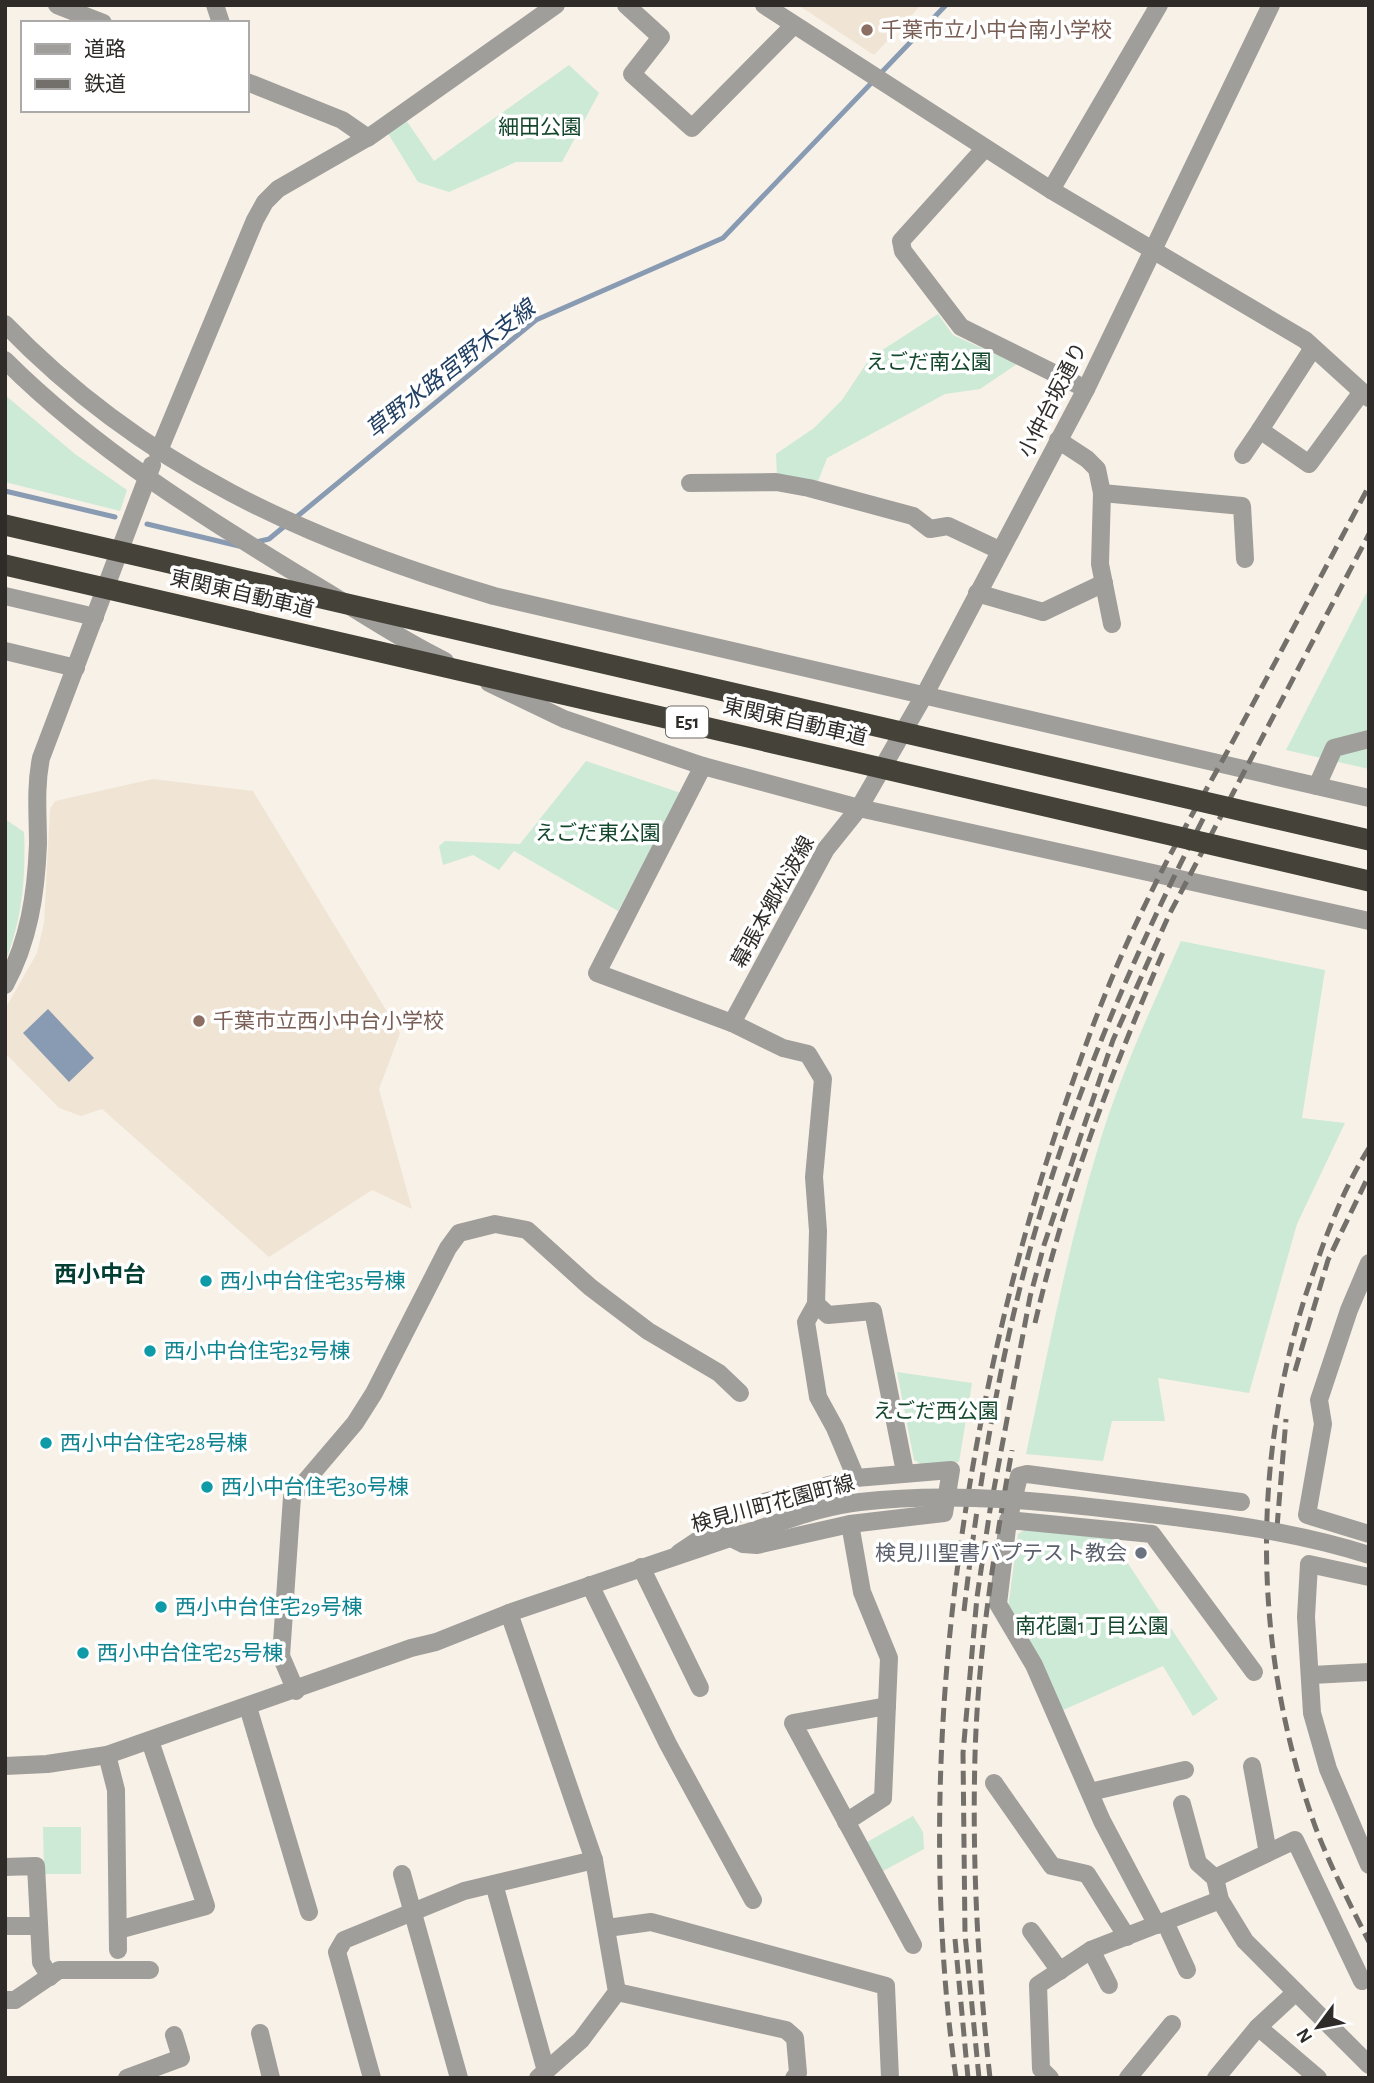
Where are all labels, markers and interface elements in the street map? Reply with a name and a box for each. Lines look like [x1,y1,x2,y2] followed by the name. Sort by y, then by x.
[881,19,1112,41] place label: 千葉市立小中台南小学校
[21,21,248,112] legend
[859,22,875,38] marker: 千葉市立小中台南小学校
[84,38,126,60] text: 道路
[84,73,126,95] text: 鉄道
[498,116,582,138] park label: 細田公園
[361,294,542,443] water label: 草野水路宮野木支線
[1014,339,1091,461] street label: 小仲台坂通り
[866,351,992,373] park label: えごだ南公園
[168,566,316,621] street label: 東関東自動車道
[721,694,869,749] street label: 東関東自動車道
[666,706,708,737] road number: E51
[535,822,661,844] park label: えごだ東公園
[727,832,818,971] street label: 幕張本郷松波線
[213,1010,444,1032] place label: 千葉市立西小中台小学校
[191,1013,207,1029] marker: 千葉市立西小中台小学校
[54,1262,146,1287] district label: 西小中台
[220,1270,405,1292] place label: 西小中台住宅35号棟
[198,1273,214,1289] marker: 西小中台住宅35号棟
[164,1340,350,1362] place label: 西小中台住宅32号棟
[142,1343,158,1359] marker: 西小中台住宅32号棟
[873,1400,999,1422] park label: えごだ西公園
[60,1432,248,1454] place label: 西小中台住宅28号棟
[38,1435,54,1451] marker: 西小中台住宅28号棟
[689,1471,857,1536] street label: 検見川町花園町線
[221,1476,409,1498] place label: 西小中台住宅30号棟
[199,1479,215,1495] marker: 西小中台住宅30号棟
[875,1542,1127,1564] place label: 検見川聖書バプテスト教会
[1133,1545,1149,1561] marker: 検見川聖書バプテスト教会
[175,1596,362,1618] place label: 西小中台住宅29号棟
[153,1599,169,1615] marker: 西小中台住宅29号棟
[1015,1615,1169,1637] park label: 南花園1丁目公園
[97,1642,283,1664] place label: 西小中台住宅25号棟
[75,1645,91,1661] marker: 西小中台住宅25号棟
[1283,1992,1353,2062] north arrow
[1293,2025,1316,2046] text: N

